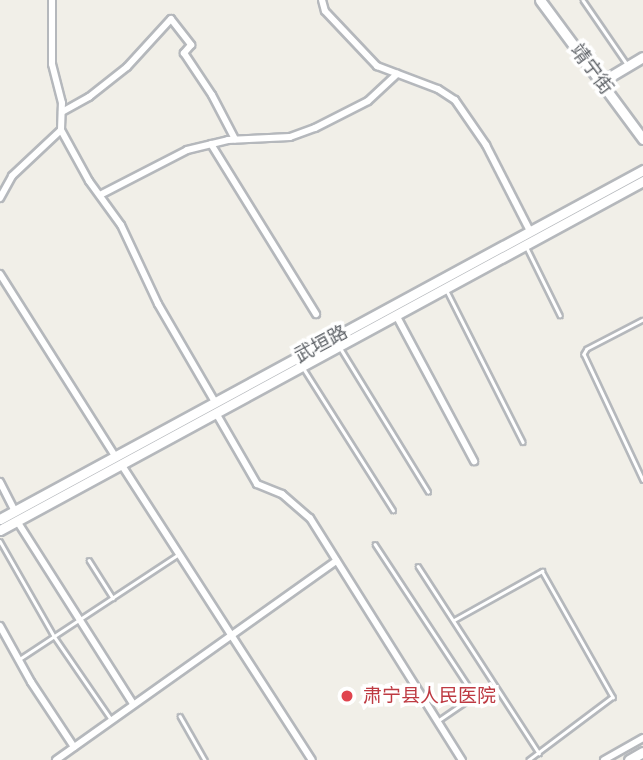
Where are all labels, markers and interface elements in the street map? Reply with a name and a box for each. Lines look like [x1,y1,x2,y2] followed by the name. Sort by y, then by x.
[566,39,618,99] street label: 靖宁街
[290,321,352,367] street label: 武垣路
[363,685,496,707] place label: 肃宁县人民医院
[337,686,357,706] marker: 肃宁县人民医院

